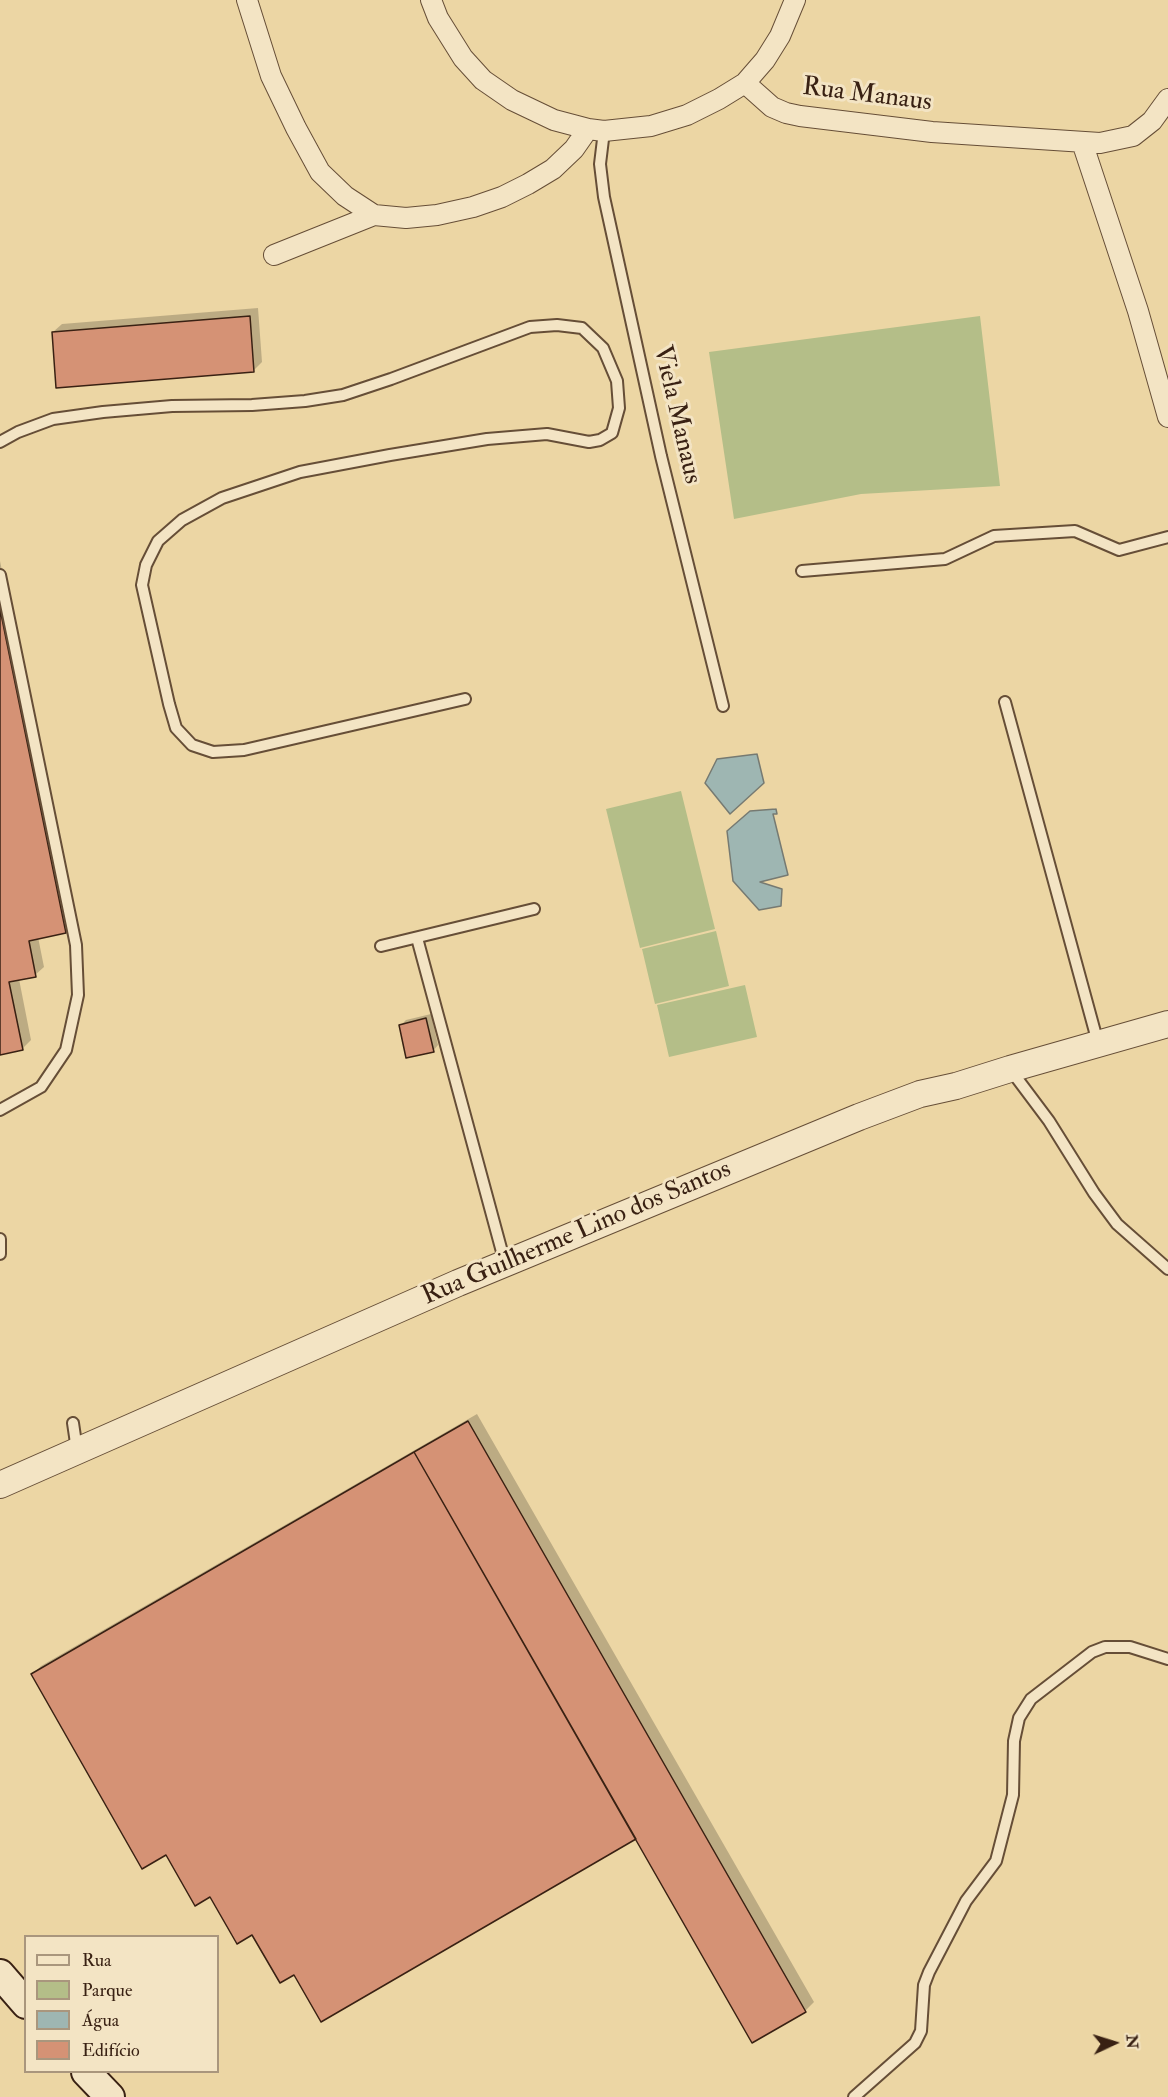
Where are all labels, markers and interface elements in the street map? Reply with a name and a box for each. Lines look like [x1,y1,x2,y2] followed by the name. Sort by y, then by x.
[801,73,933,119] street label: Rua Manaus
[645,343,707,487] street label: Viela Manaus
[418,1155,736,1313] street label: Rua Guilherme Lino dos Santos
[24,1935,219,2073] legend
[82,1949,111,1972] text: Rua
[82,1979,132,2002] text: Parque
[82,2009,119,2032] text: Água
[1084,2013,1144,2073] north arrow
[1121,2034,1142,2050] text: N
[82,2039,140,2062] text: Edifício

